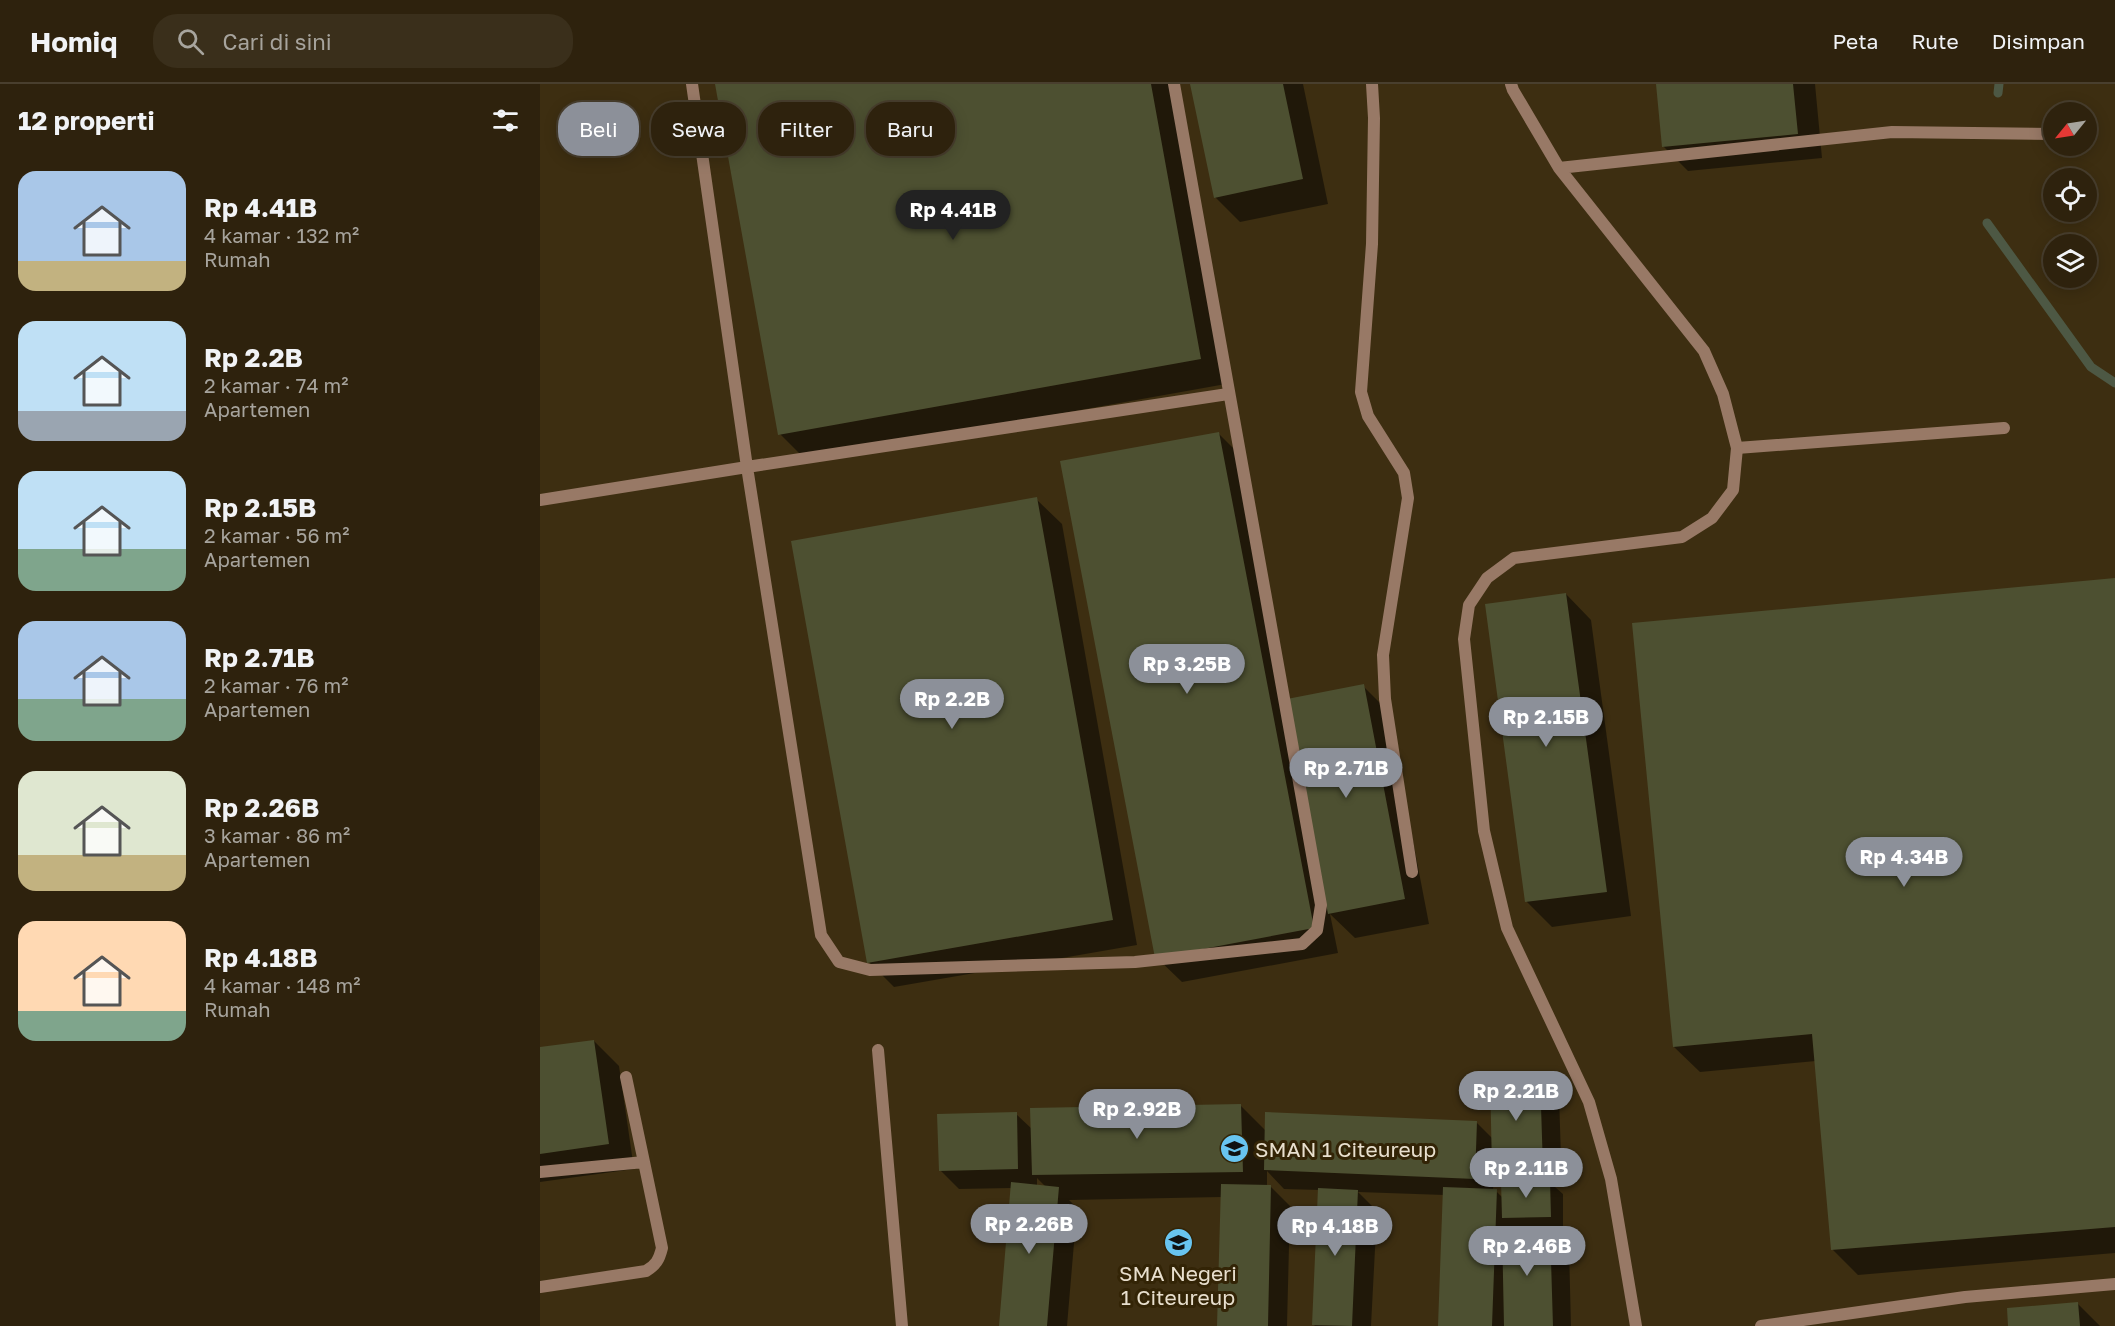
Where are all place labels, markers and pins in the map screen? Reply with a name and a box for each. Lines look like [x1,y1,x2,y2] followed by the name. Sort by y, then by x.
[891,190,1015,241] pin: Rp 4.41B
[1125,644,1249,695] pin: Rp 3.25B
[897,679,1007,730] pin: Rp 2.2B
[1484,697,1608,748] pin: Rp 2.15B
[1284,748,1408,799] pin: Rp 2.71B
[1842,837,1966,888] pin: Rp 4.34B
[1454,1071,1578,1122] pin: Rp 2.21B
[1075,1089,1199,1140] pin: Rp 2.92B
[1218,1133,1250,1165] school or university icon: SMAN 1 Citeureup
[1255,1136,1436,1162] place label: SMAN 1 Citeureup
[1464,1148,1588,1199] pin: Rp 2.11B
[967,1204,1091,1255] pin: Rp 2.26B
[1273,1206,1397,1257] pin: Rp 4.18B
[1162,1226,1194,1258] school or university icon: SMA Negeri 1 Citeureup
[1465,1226,1589,1277] pin: Rp 2.46B
[1119,1260,1237,1310] place label: SMA Negeri 1 Citeureup

